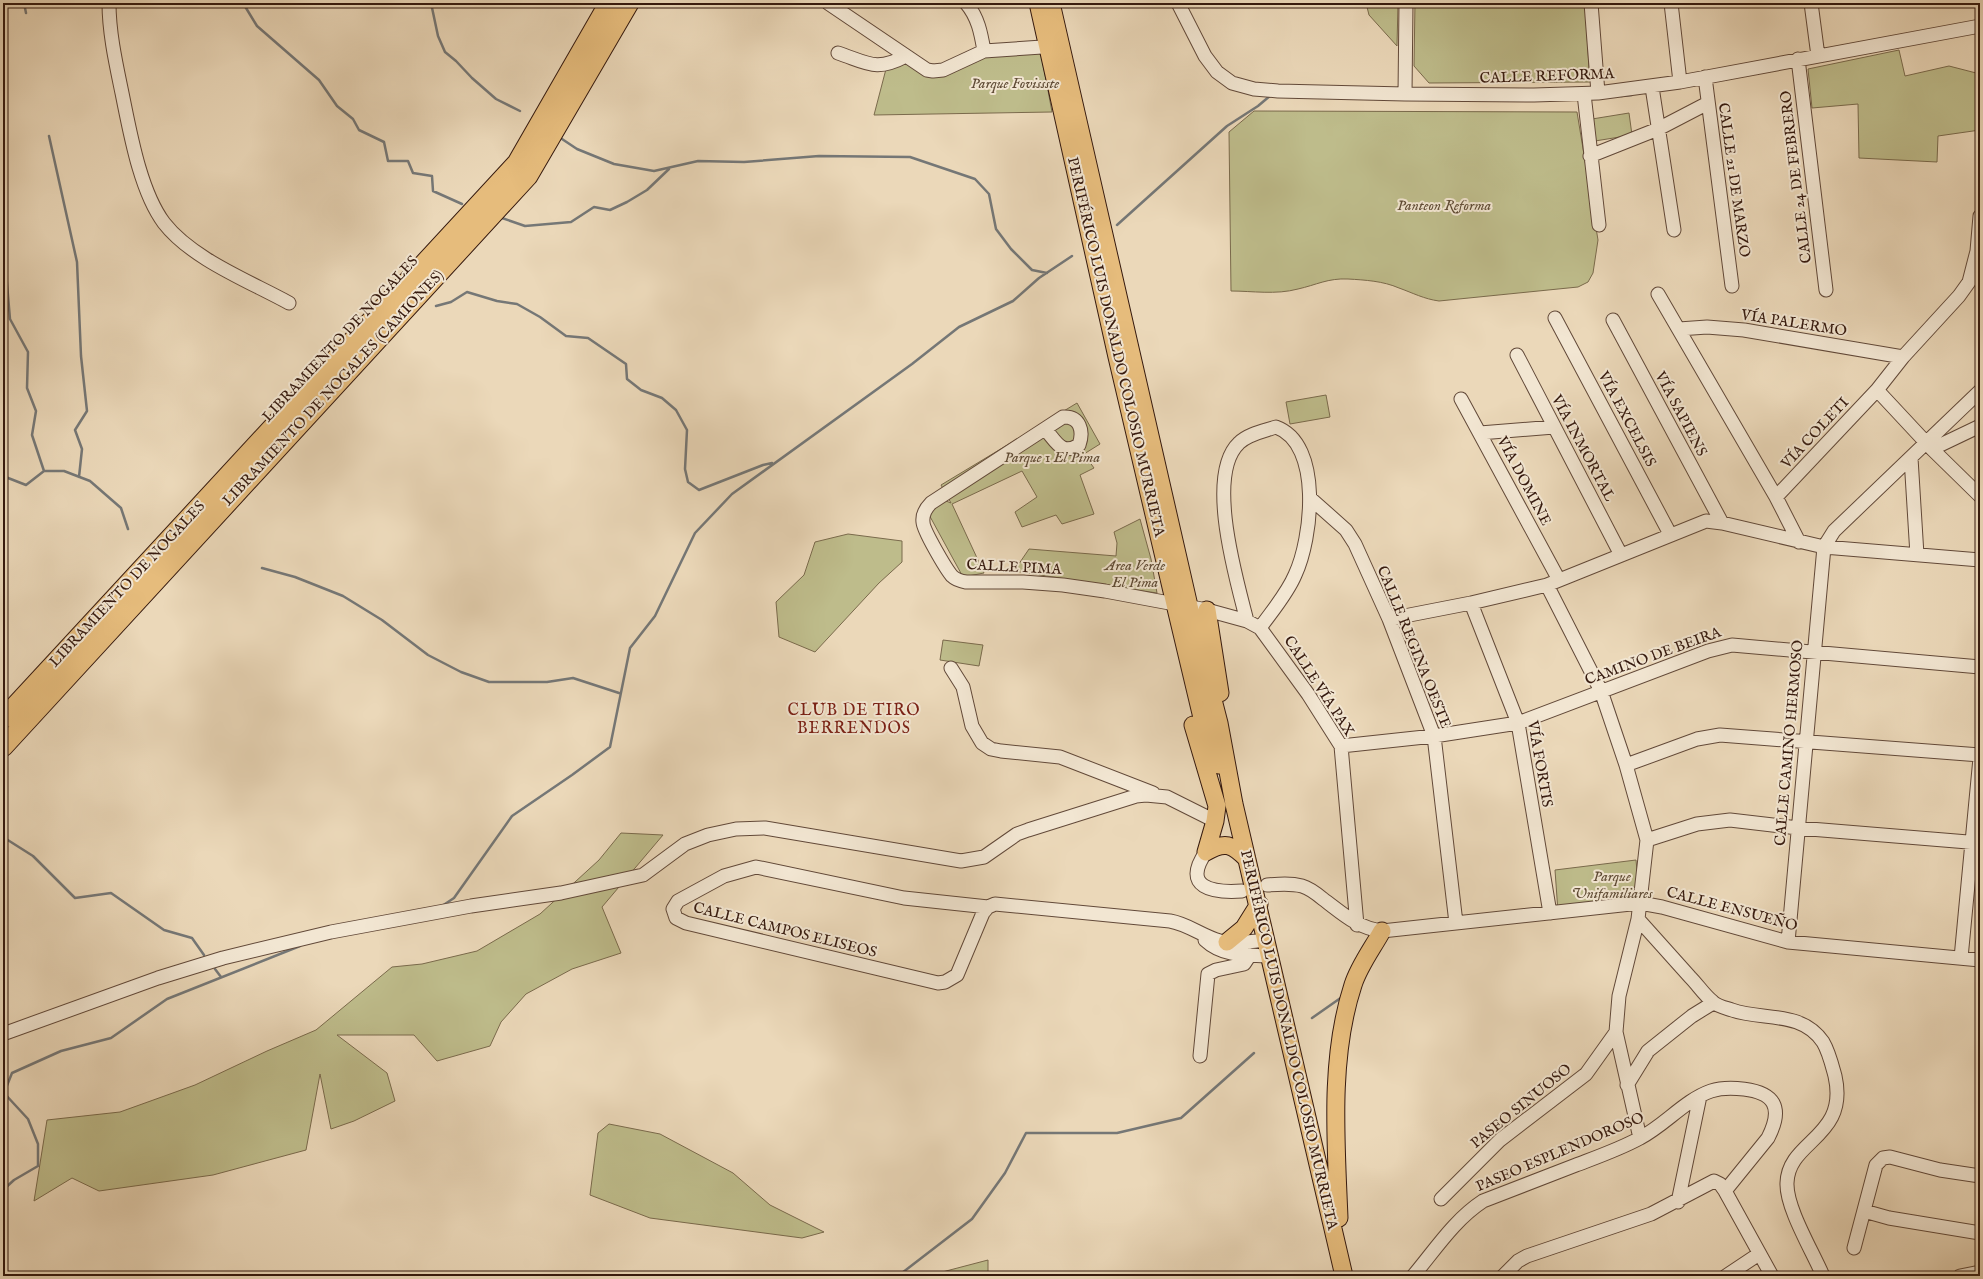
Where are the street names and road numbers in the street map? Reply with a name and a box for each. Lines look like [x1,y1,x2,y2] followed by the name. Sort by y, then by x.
[1479,64,1616,88] street label: CALLE REFORMA
[1776,90,1816,264] street label: CALLE 24 DE FEBRERO
[1714,102,1754,258] street label: CALLE 21 DE MARZO
[1063,155,1169,540] street label: PERIFÉRICO LUIS DONALDO COLOSIO MURRIETA
[258,252,422,426] street label: LIBRAMIENTO DE NOGALES
[218,266,448,510] street label: LIBRAMIENTO DE NOGALES (CAMIONES)
[1739,305,1848,341] street label: VÍA PALERMO
[1593,367,1660,470] street label: VÍA EXCELSIS
[1650,367,1711,460] street label: VÍA SAPIENS
[1546,391,1619,505] street label: VÍA INMORTAL
[1776,393,1853,474] street label: VÍA COLETI
[1492,432,1555,529] street label: VÍA DOMINE
[45,497,209,671] street label: LIBRAMIENTO DE NOGALES
[966,555,1063,579] street label: CALLE PIMA
[1373,563,1455,731] street label: CALLE REGINA OESTE
[1582,622,1725,689] street label: CAMINO DE BEIRA
[1279,632,1359,740] street label: CALLE VÍA PAX
[1771,639,1807,847] street label: CALLE CAMINO HERMOSO
[1523,718,1557,809] street label: VÍA FORTIS
[1236,848,1342,1233] street label: PERIFÉRICO LUIS DONALDO COLOSIO MURRIETA
[1664,882,1800,936] street label: CALLE ENSUEÑO
[691,898,879,962] street label: CALLE CAMPOS ELISEOS
[1467,1059,1575,1153] street label: PASEO SINUOSO
[1473,1108,1647,1196] street label: PASEO ESPLENDOROSO

